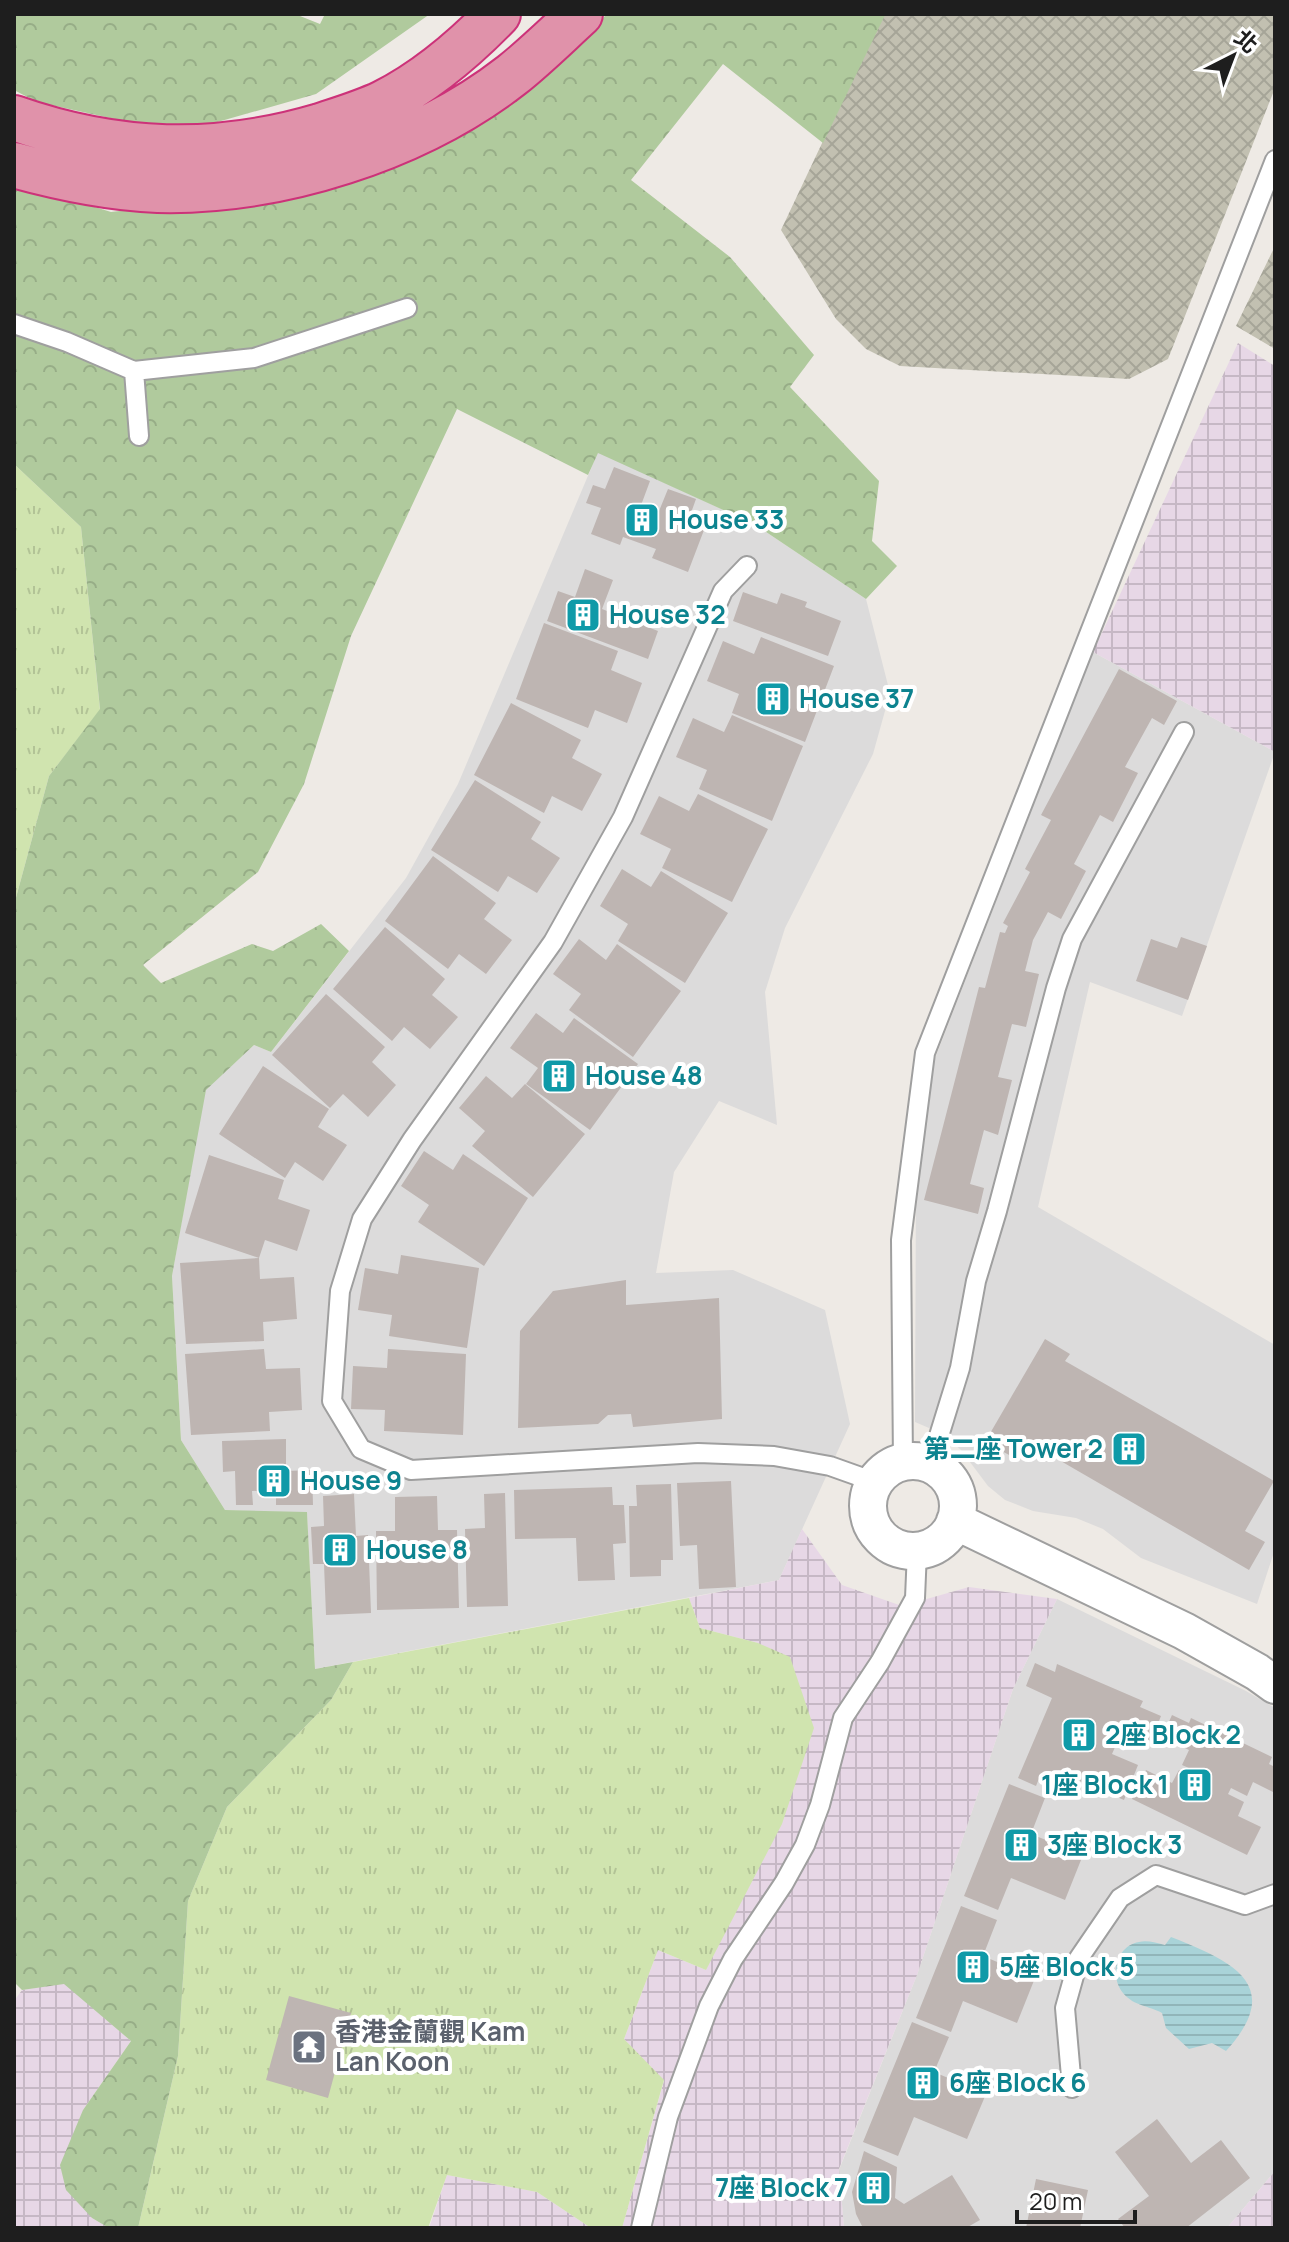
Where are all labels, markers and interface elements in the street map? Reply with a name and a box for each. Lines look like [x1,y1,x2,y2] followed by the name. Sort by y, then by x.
[1193,16,1273,96] north arrow
[1228,23,1265,60] text: 北
[623,501,661,539] building icon: House 33
[668,501,784,537] place label: House 33
[564,596,602,634] building icon: House 32
[609,596,726,632] place label: House 32
[754,680,792,718] building icon: House 37
[799,680,914,716] place label: House 37
[540,1057,578,1095] building icon: House 48
[585,1057,703,1093] place label: House 48
[924,1430,1103,1466] place label: 第二座 Tower 2
[1110,1430,1148,1468] building icon: 第二座 Tower 2
[255,1462,293,1500] building icon: House 9
[300,1462,402,1498] place label: House 9
[321,1531,359,1569] building icon: House 8
[366,1531,468,1567] place label: House 8
[1060,1716,1098,1754] building icon: 2座 Block 2
[1105,1716,1241,1752] place label: 2座 Block 2
[1041,1766,1169,1802] place label: 1座 Block 1
[1176,1766,1214,1804] building icon: 1座 Block 1
[1002,1826,1040,1864] building icon: 3座 Block 3
[1047,1826,1182,1862] place label: 3座 Block 3
[954,1948,992,1986] building icon: 5座 Block 5
[999,1948,1135,1984] place label: 5座 Block 5
[335,2013,525,2079] place label: 香港金蘭觀 Kam Lan Koon
[290,2028,328,2066] temple icon: 香港金蘭觀 Kam Lan Koon
[904,2064,942,2102] building icon: 6座 Block 6
[949,2064,1086,2100] place label: 6座 Block 6
[715,2169,848,2205] place label: 7座 Block 7
[855,2169,893,2207] building icon: 7座 Block 7
[1017,2174,1135,2224] scale bar
[1029,2184,1082,2217] text: 20 m

